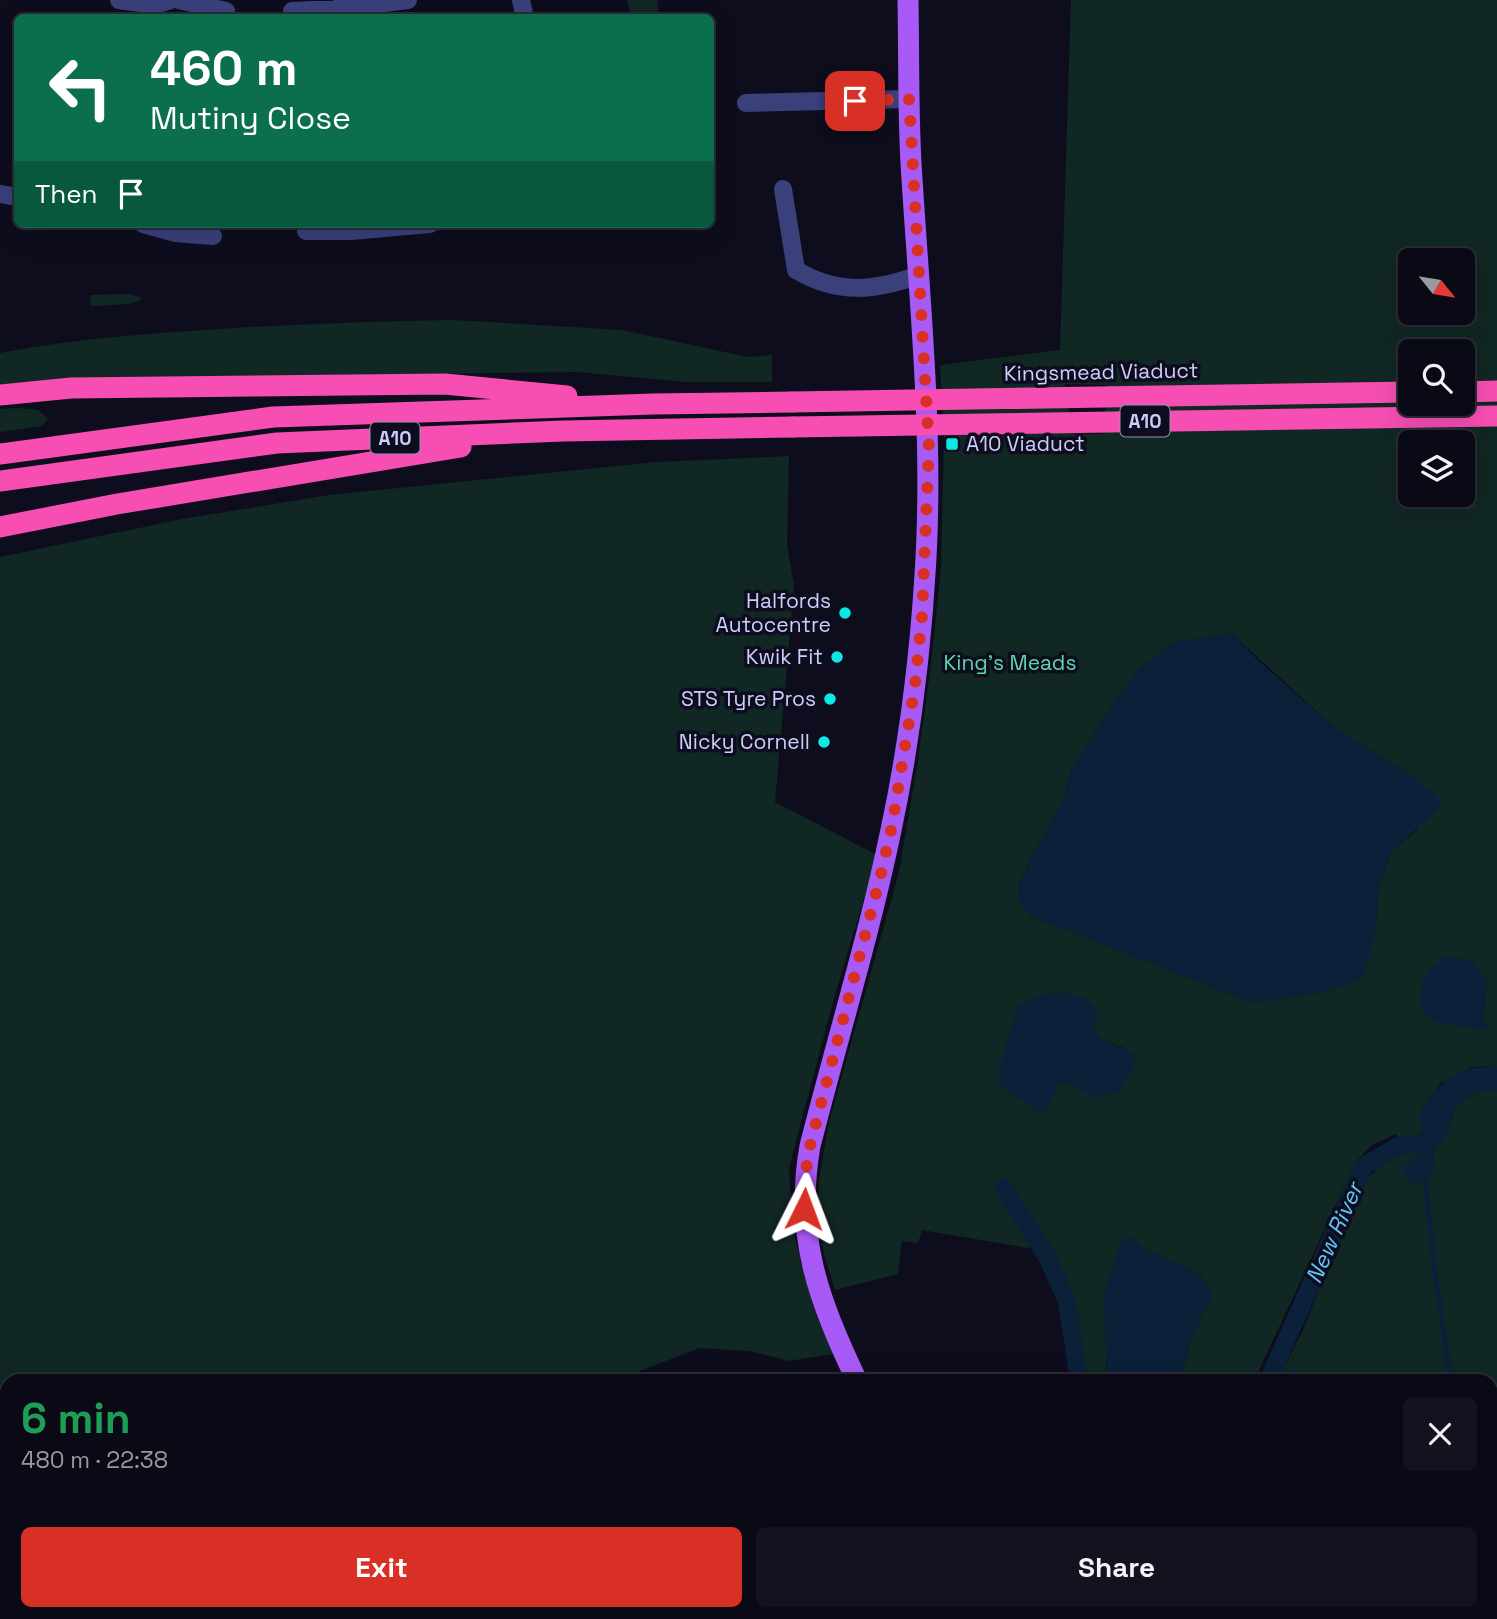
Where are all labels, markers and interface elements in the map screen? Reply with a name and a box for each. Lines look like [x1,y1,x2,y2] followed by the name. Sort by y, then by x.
[150,37,298,99] text: 460 m
[35,42,126,133] icon: left
[825,71,885,131] pin
[836,82,874,120] icon: arrive
[150,98,351,138] text: Mutiny Close
[112,175,150,213] icon: arrive
[35,177,98,211] text: Then
[1398,248,1475,326] north arrow
[1398,248,1475,507] map controls
[1398,339,1475,416] button: search
[1004,356,1198,387] street label: Kingsmead Viaduct
[1120,406,1170,436] road number: A10
[370,422,420,453] road number: A10
[966,430,1085,457] place label: A10 Viaduct
[1398,430,1475,507] button: layers
[944,436,960,452] marker: A10 Viaduct
[715,587,831,638] place label: Halfords Autocentre
[837,605,853,621] marker: Halfords Autocentre
[746,643,823,670] place label: Kwik Fit
[829,649,845,665] marker: Kwik Fit
[944,649,1076,676] park label: King's Meads
[681,685,816,712] place label: STS Tyre Pros
[822,691,838,707] marker: STS Tyre Pros
[679,728,810,755] place label: Nicky Cornell
[816,734,832,750] marker: Nicky Cornell
[767,1172,841,1246] position arrow
[1298,1176,1370,1288] water label: New River
[21,1392,131,1445] text: 6 min
[1403,1397,1477,1471] button: close
[21,1445,168,1475] text: 480 m · 22:38
[21,1527,742,1607] button: Exit
[756,1527,1477,1607] button: Share

